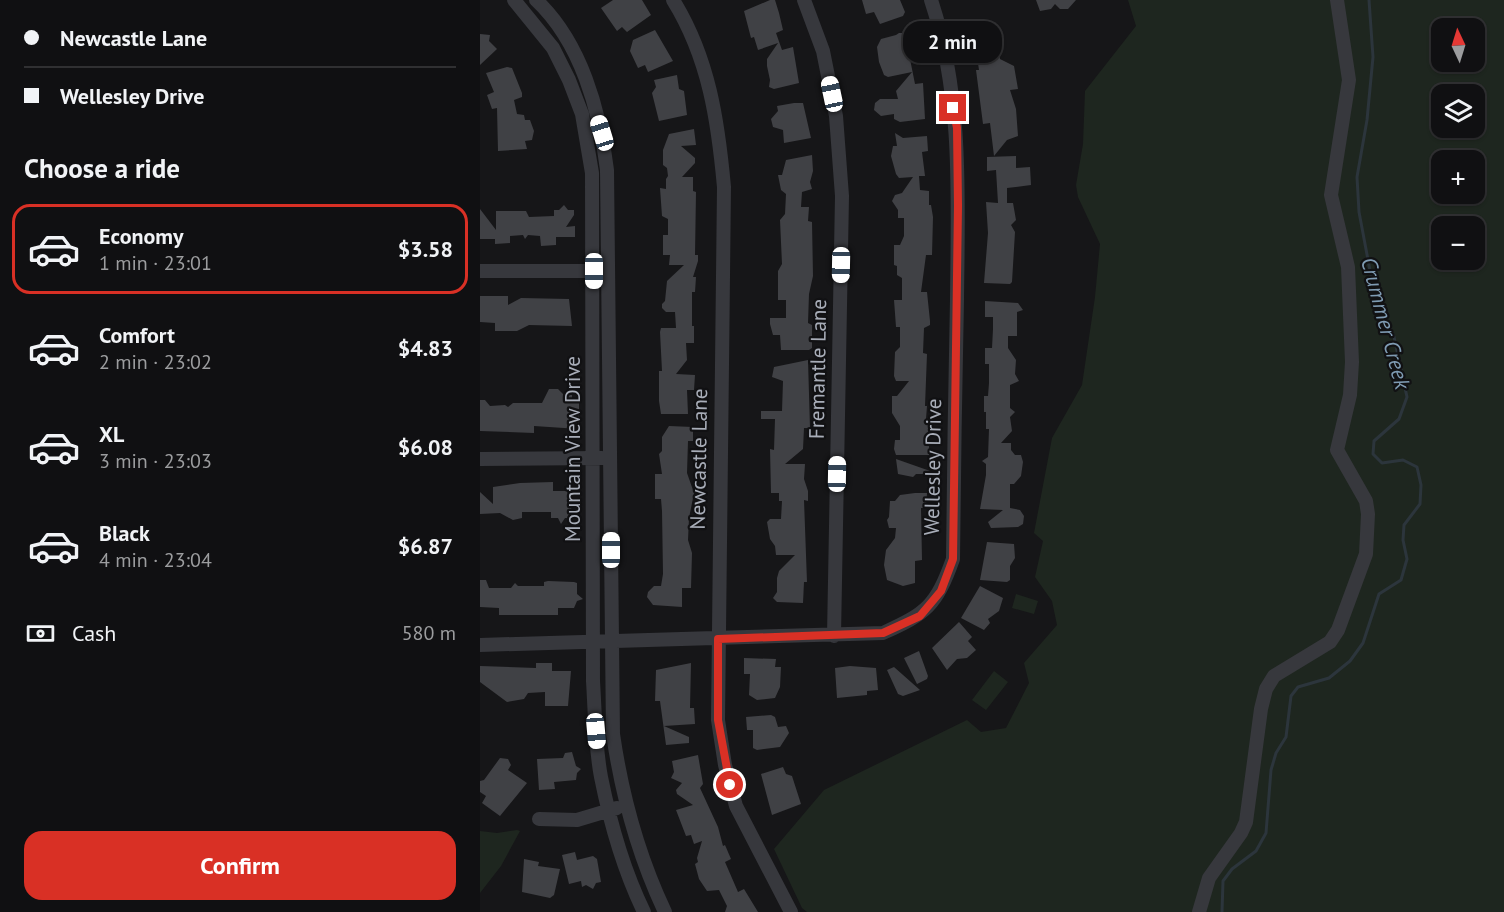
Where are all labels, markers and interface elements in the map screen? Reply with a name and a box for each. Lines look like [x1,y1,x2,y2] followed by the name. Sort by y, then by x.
[1431,18,1485,72] north arrow
[1431,18,1485,270] map controls
[904,21,1002,63] callout: 2 min
[60,24,207,52] text: Newcastle Lane
[928,29,977,55] text: 2 min
[819,75,845,113] car
[60,82,204,110] text: Wellesley Drive
[1431,84,1485,138] button: layers
[939,94,966,121] route end
[588,113,616,153] car
[1431,150,1485,204] button: +
[24,151,180,185] text: Choose a ride
[1431,216,1485,270] button: −
[27,222,81,276] icon: car
[99,222,183,250] text: Economy
[398,235,453,263] text: $3.58
[832,247,850,283] car
[99,250,212,276] text: 1 min · 23:01
[585,253,603,289] car
[1355,254,1417,393] water label: Crummer Creek
[803,299,832,439] street label: Fremantle Lane
[27,321,81,375] icon: car
[99,321,175,349] text: Comfort
[398,334,453,362] text: $4.83
[99,349,212,375] text: 2 min · 23:02
[559,356,586,542] street label: Mountain View Drive
[684,388,713,530] street label: Newcastle Lane
[918,398,947,536] street label: Wellesley Drive
[27,420,81,474] icon: car
[99,420,124,448] text: XL
[398,433,453,461] text: $6.08
[99,448,212,474] text: 3 min · 23:03
[828,456,846,492] car
[27,519,81,573] icon: car
[99,519,150,547] text: Black
[398,532,453,560] text: $6.87
[602,532,620,568] car
[99,547,212,573] text: 4 min · 23:04
[24,617,57,650] icon: cash
[72,619,116,647] text: Cash
[402,620,456,646] text: 580 m
[585,712,607,750] car
[716,771,743,798] route start
[24,831,456,900] button: Confirm

